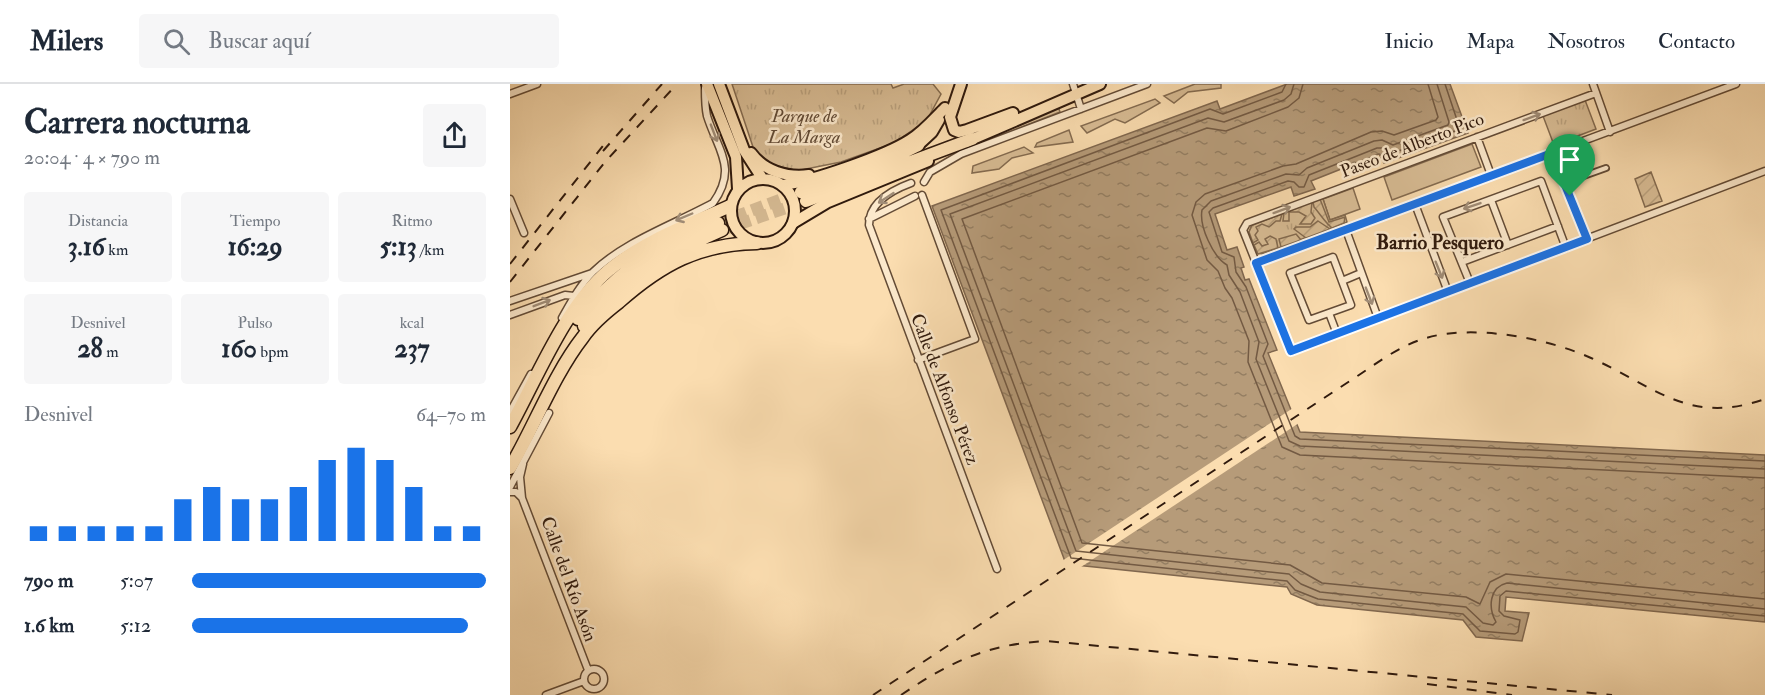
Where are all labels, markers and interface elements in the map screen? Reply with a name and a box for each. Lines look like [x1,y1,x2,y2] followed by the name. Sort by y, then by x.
[139,14,559,68] search box
[30,24,103,59] text: Milers
[160,25,193,58] icon: search
[208,27,310,55] text: Buscar aquí
[1384,28,1433,55] text: Inicio
[1466,28,1514,55] text: Mapa
[1547,28,1625,55] text: Nosotros
[1658,28,1735,55] text: Contacto
[24,102,249,143] text: Carrera nocturna
[423,104,486,167] button: share
[767,105,840,149] park label: Parque de La Marga
[1337,107,1488,183] street label: Paseo de Alberto Pico
[1522,110,1541,121] one-way arrow
[709,123,720,141] one-way arrow
[1544,134,1595,196] pin
[1553,143,1586,176] icon: arrive
[24,145,160,170] text: 20:04 · 4 × 790 m
[878,192,895,204] one-way arrow
[1463,201,1482,212] one-way arrow
[1272,204,1290,215] one-way arrow
[68,211,128,231] text: Distancia
[230,211,280,231] text: Tiempo
[392,211,432,231] text: Ritmo
[675,212,694,223] one-way arrow
[1376,230,1504,256] district label: Barrio Pesquero
[68,231,105,263] text: 3.16
[227,231,283,263] text: 16:29
[380,231,417,263] text: 5:13
[105,240,128,260] text: km
[417,240,444,260] text: /km
[1434,260,1445,278] one-way arrow
[1365,286,1376,305] one-way arrow
[532,297,551,308] one-way arrow
[905,310,984,468] street label: Calle de Alfonso Pérez
[70,313,126,333] text: Desnivel
[238,313,272,333] text: Pulso
[400,313,424,333] text: kcal
[77,333,103,365] text: 28
[221,333,257,365] text: 160
[394,333,430,365] text: 237
[103,342,119,362] text: m
[257,342,289,362] text: bpm
[24,402,93,427] text: Desnivel
[416,402,486,427] text: 64–70 m
[535,514,602,645] street label: Calle del Río Asón
[24,568,73,593] text: 790 m
[120,568,153,593] text: 5:07
[24,613,74,638] text: 1.6 km
[120,613,151,638] text: 5:12

